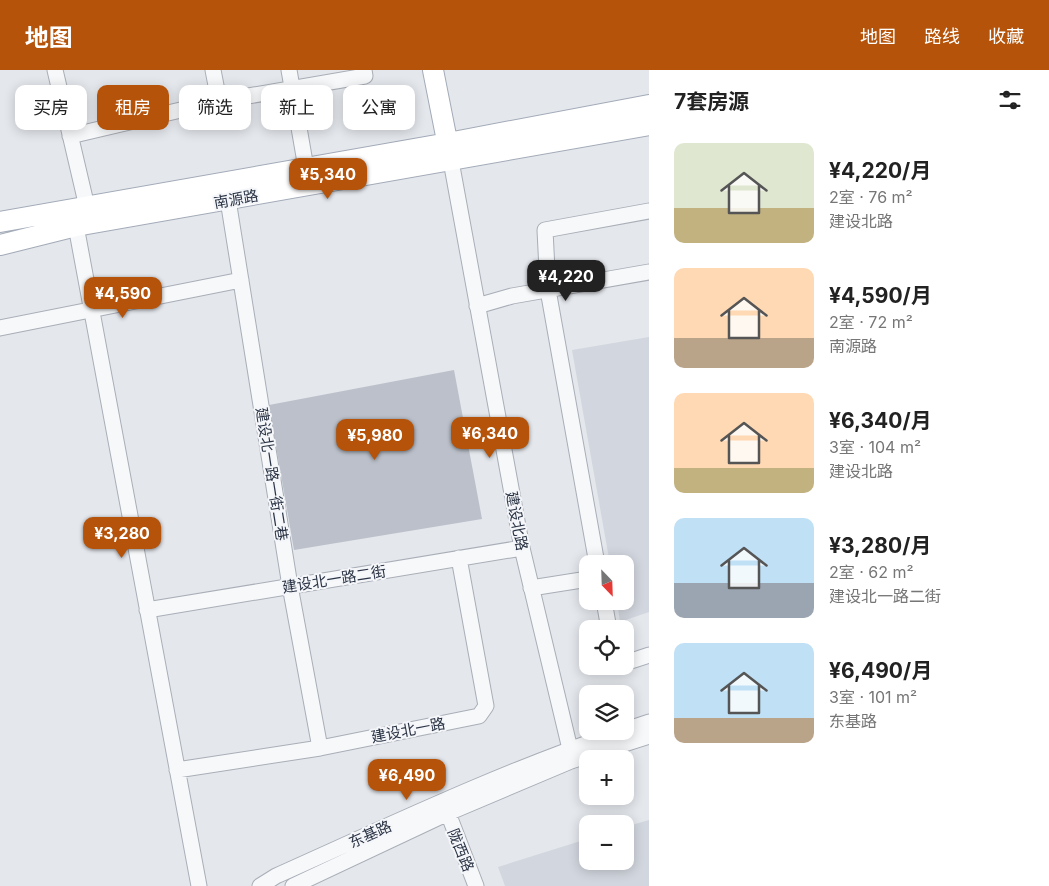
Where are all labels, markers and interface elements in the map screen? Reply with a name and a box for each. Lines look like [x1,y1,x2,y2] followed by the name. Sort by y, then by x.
[25,23,73,52] text: 地图
[860,26,896,47] text: 地图
[924,26,960,47] text: 路线
[988,26,1024,47] text: 收藏
[15,85,87,130] chip: 买房
[97,85,169,130] chip: 租房
[179,85,251,130] chip: 筛选
[261,85,333,130] chip: 新上
[343,85,415,130] chip: 公寓
[996,86,1024,114] icon: filters
[674,89,749,114] text: 7套房源
[287,158,369,200] pin: ¥5,340
[829,158,931,183] text: ¥4,220/月
[714,163,774,223] icon: home
[300,164,356,184] text: ¥5,340
[212,186,260,212] street label: 南源路
[829,187,913,207] text: 2室 · 76 m²
[829,211,893,231] text: 建设北路
[525,260,607,302] pin: ¥4,220
[538,266,594,286] text: ¥4,220
[82,276,164,319] pin: ¥4,590
[95,283,151,303] text: ¥4,590
[829,283,932,308] text: ¥4,590/月
[714,288,774,348] icon: home
[829,312,913,332] text: 2室 · 72 m²
[829,336,877,356] text: 南源路
[252,406,292,542] street label: 建设北一路一街二巷
[829,408,932,433] text: ¥6,340/月
[714,413,774,473] icon: home
[449,416,531,459] pin: ¥6,340
[334,418,416,461] pin: ¥5,980
[462,423,518,443] text: ¥6,340
[347,425,403,445] text: ¥5,980
[829,437,921,457] text: 3室 · 104 m²
[829,461,893,481] text: 建设北路
[502,490,532,552] street label: 建设北路
[81,516,163,559] pin: ¥3,280
[94,523,150,543] text: ¥3,280
[829,533,931,558] text: ¥3,280/月
[714,538,774,598] icon: home
[579,555,634,610] north arrow
[579,555,634,870] map controls
[281,561,387,597] street label: 建设北一路二街
[829,562,914,582] text: 2室 · 62 m²
[829,586,941,606] text: 建设北一路二街
[579,620,634,675] button: locate
[829,658,932,683] text: ¥6,490/月
[714,663,774,723] icon: home
[579,685,634,740] button: layers
[829,687,917,707] text: 3室 · 101 m²
[829,711,877,731] text: 东基路
[369,714,447,746] street label: 建设北一路
[579,750,634,805] button: +
[366,758,448,801] pin: ¥6,490
[379,765,435,785] text: ¥6,490
[579,815,634,870] button: −
[346,816,394,852] street label: 东基路
[444,826,478,874] street label: 陇西路

